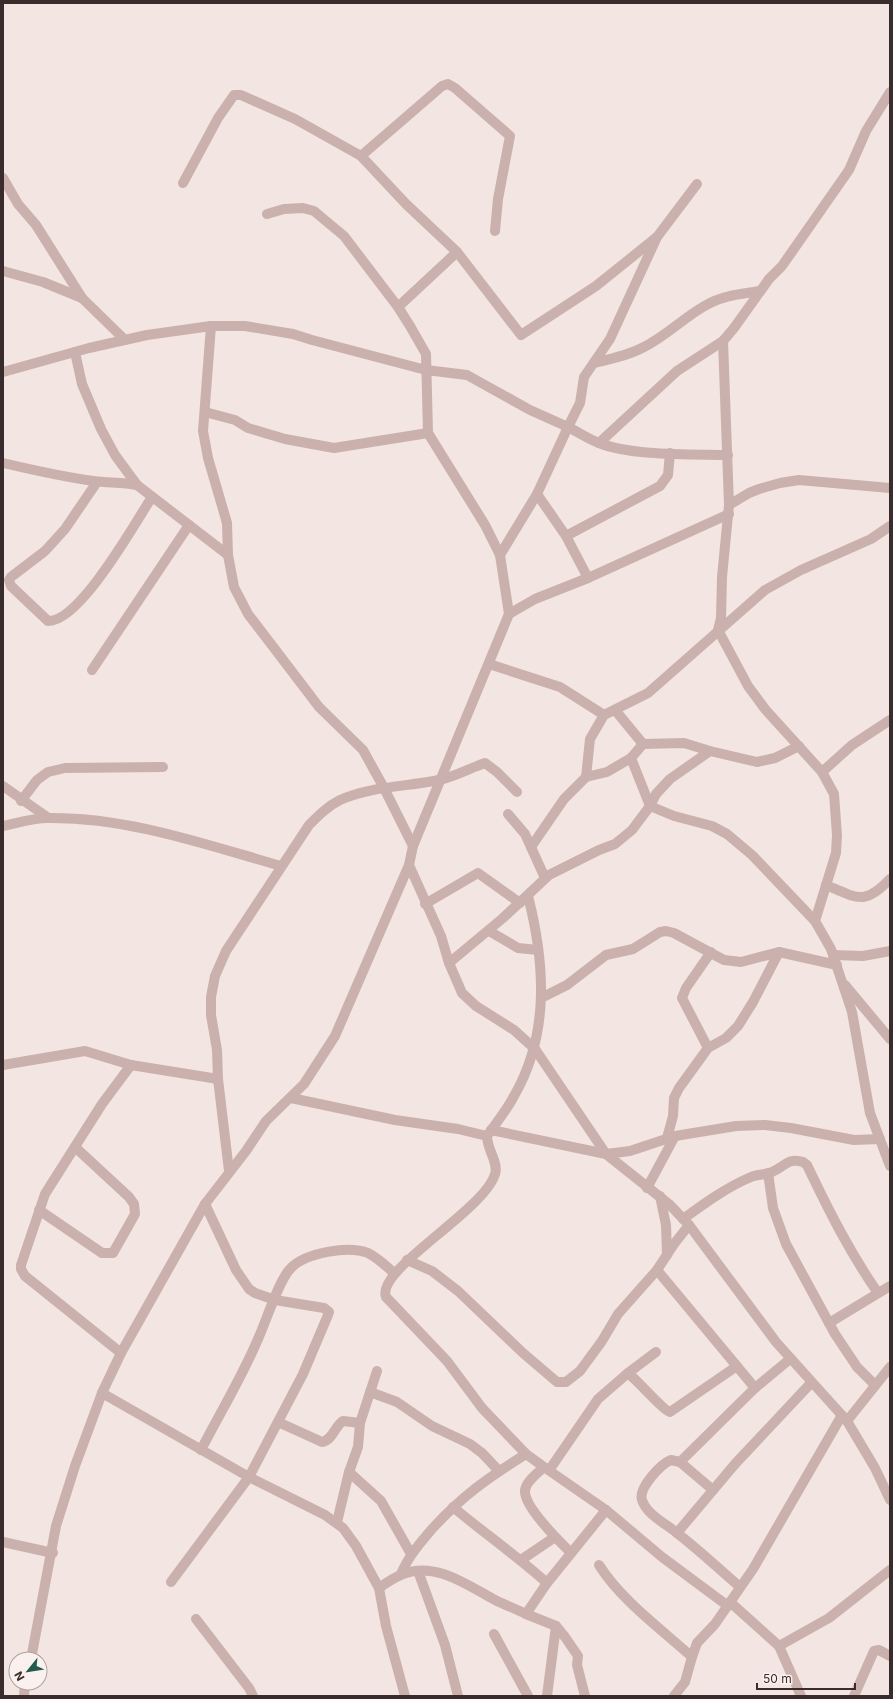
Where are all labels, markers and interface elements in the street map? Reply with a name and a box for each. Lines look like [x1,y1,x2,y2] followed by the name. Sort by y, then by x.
[8,1651,48,1691] north arrow
[757,1665,855,1691] scale bar
[11,1669,27,1683] text: N
[763,1671,792,1686] text: 50 m

